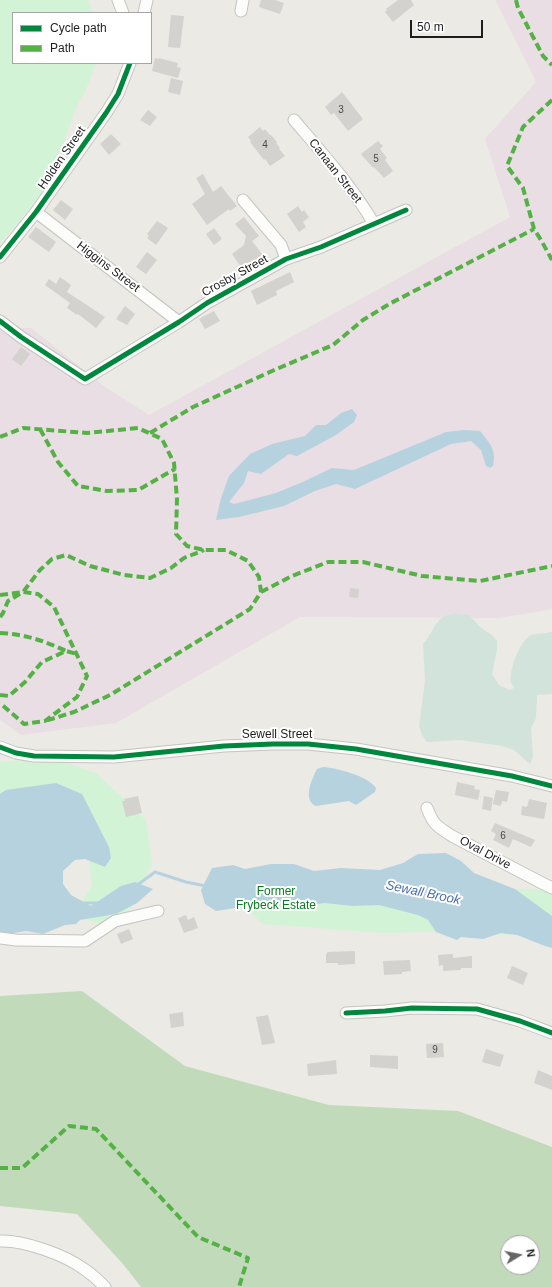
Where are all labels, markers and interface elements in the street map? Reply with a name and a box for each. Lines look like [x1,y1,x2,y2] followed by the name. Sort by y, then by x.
[12,12,152,64] legend
[412,12,485,38] scale bar
[417,20,444,34] text: 50 m
[50,21,107,35] text: Cycle path
[50,41,75,55] text: Path
[338,104,344,116] house number: 3
[35,124,89,192] street label: Holden Street
[306,136,364,206] street label: Canaan Street
[262,139,268,151] house number: 4
[373,153,379,165] house number: 5
[74,239,142,295] street label: Higgins Street
[199,252,271,300] street label: Crosby Street
[242,728,312,742] street label: Sewell Street
[500,830,506,842] house number: 6
[457,833,513,873] street label: Oval Drive
[384,877,462,909] water label: Sewall Brook
[236,885,316,913] park label: Former Frybeck Estate
[432,1044,438,1056] house number: 9
[500,1235,540,1275] north arrow
[524,1248,537,1258] text: N

